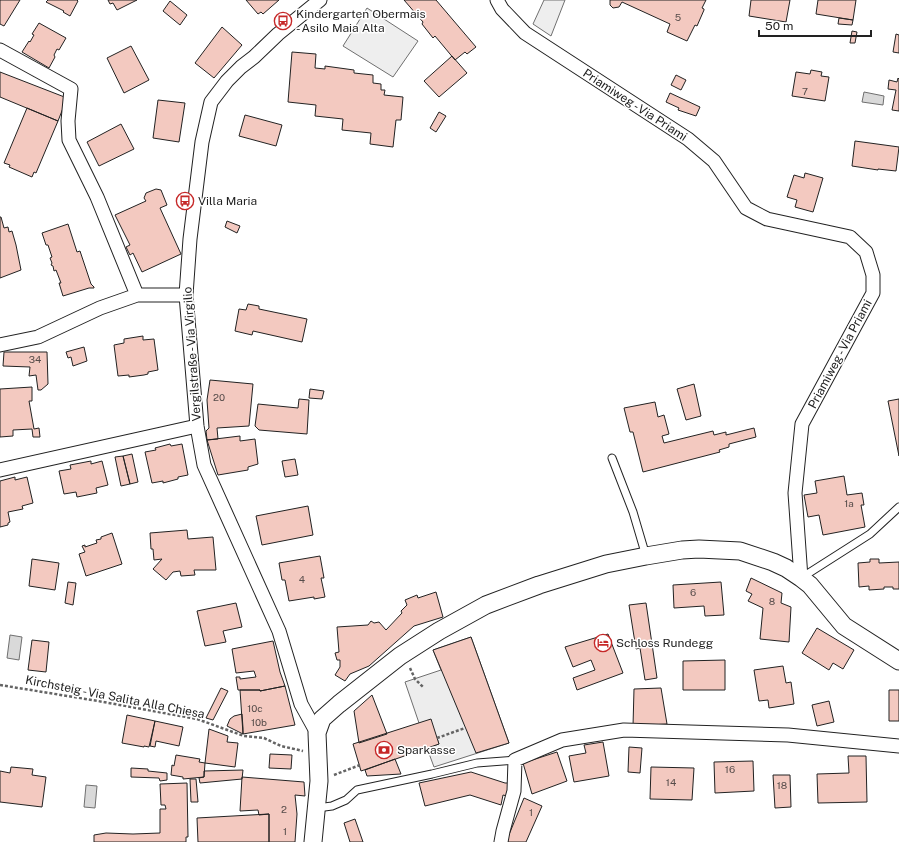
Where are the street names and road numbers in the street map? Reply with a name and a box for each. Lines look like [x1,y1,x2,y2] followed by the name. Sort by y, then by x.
[580,66,690,144] street label: Priamiweg - Via Priami
[180,286,204,422] street label: Vergilstraße - Via Virgilio
[805,297,875,411] street label: Priamiweg - Via Priami
[24,673,206,721] street label: Kirchsteig - Via Salita Alla Chiesa

